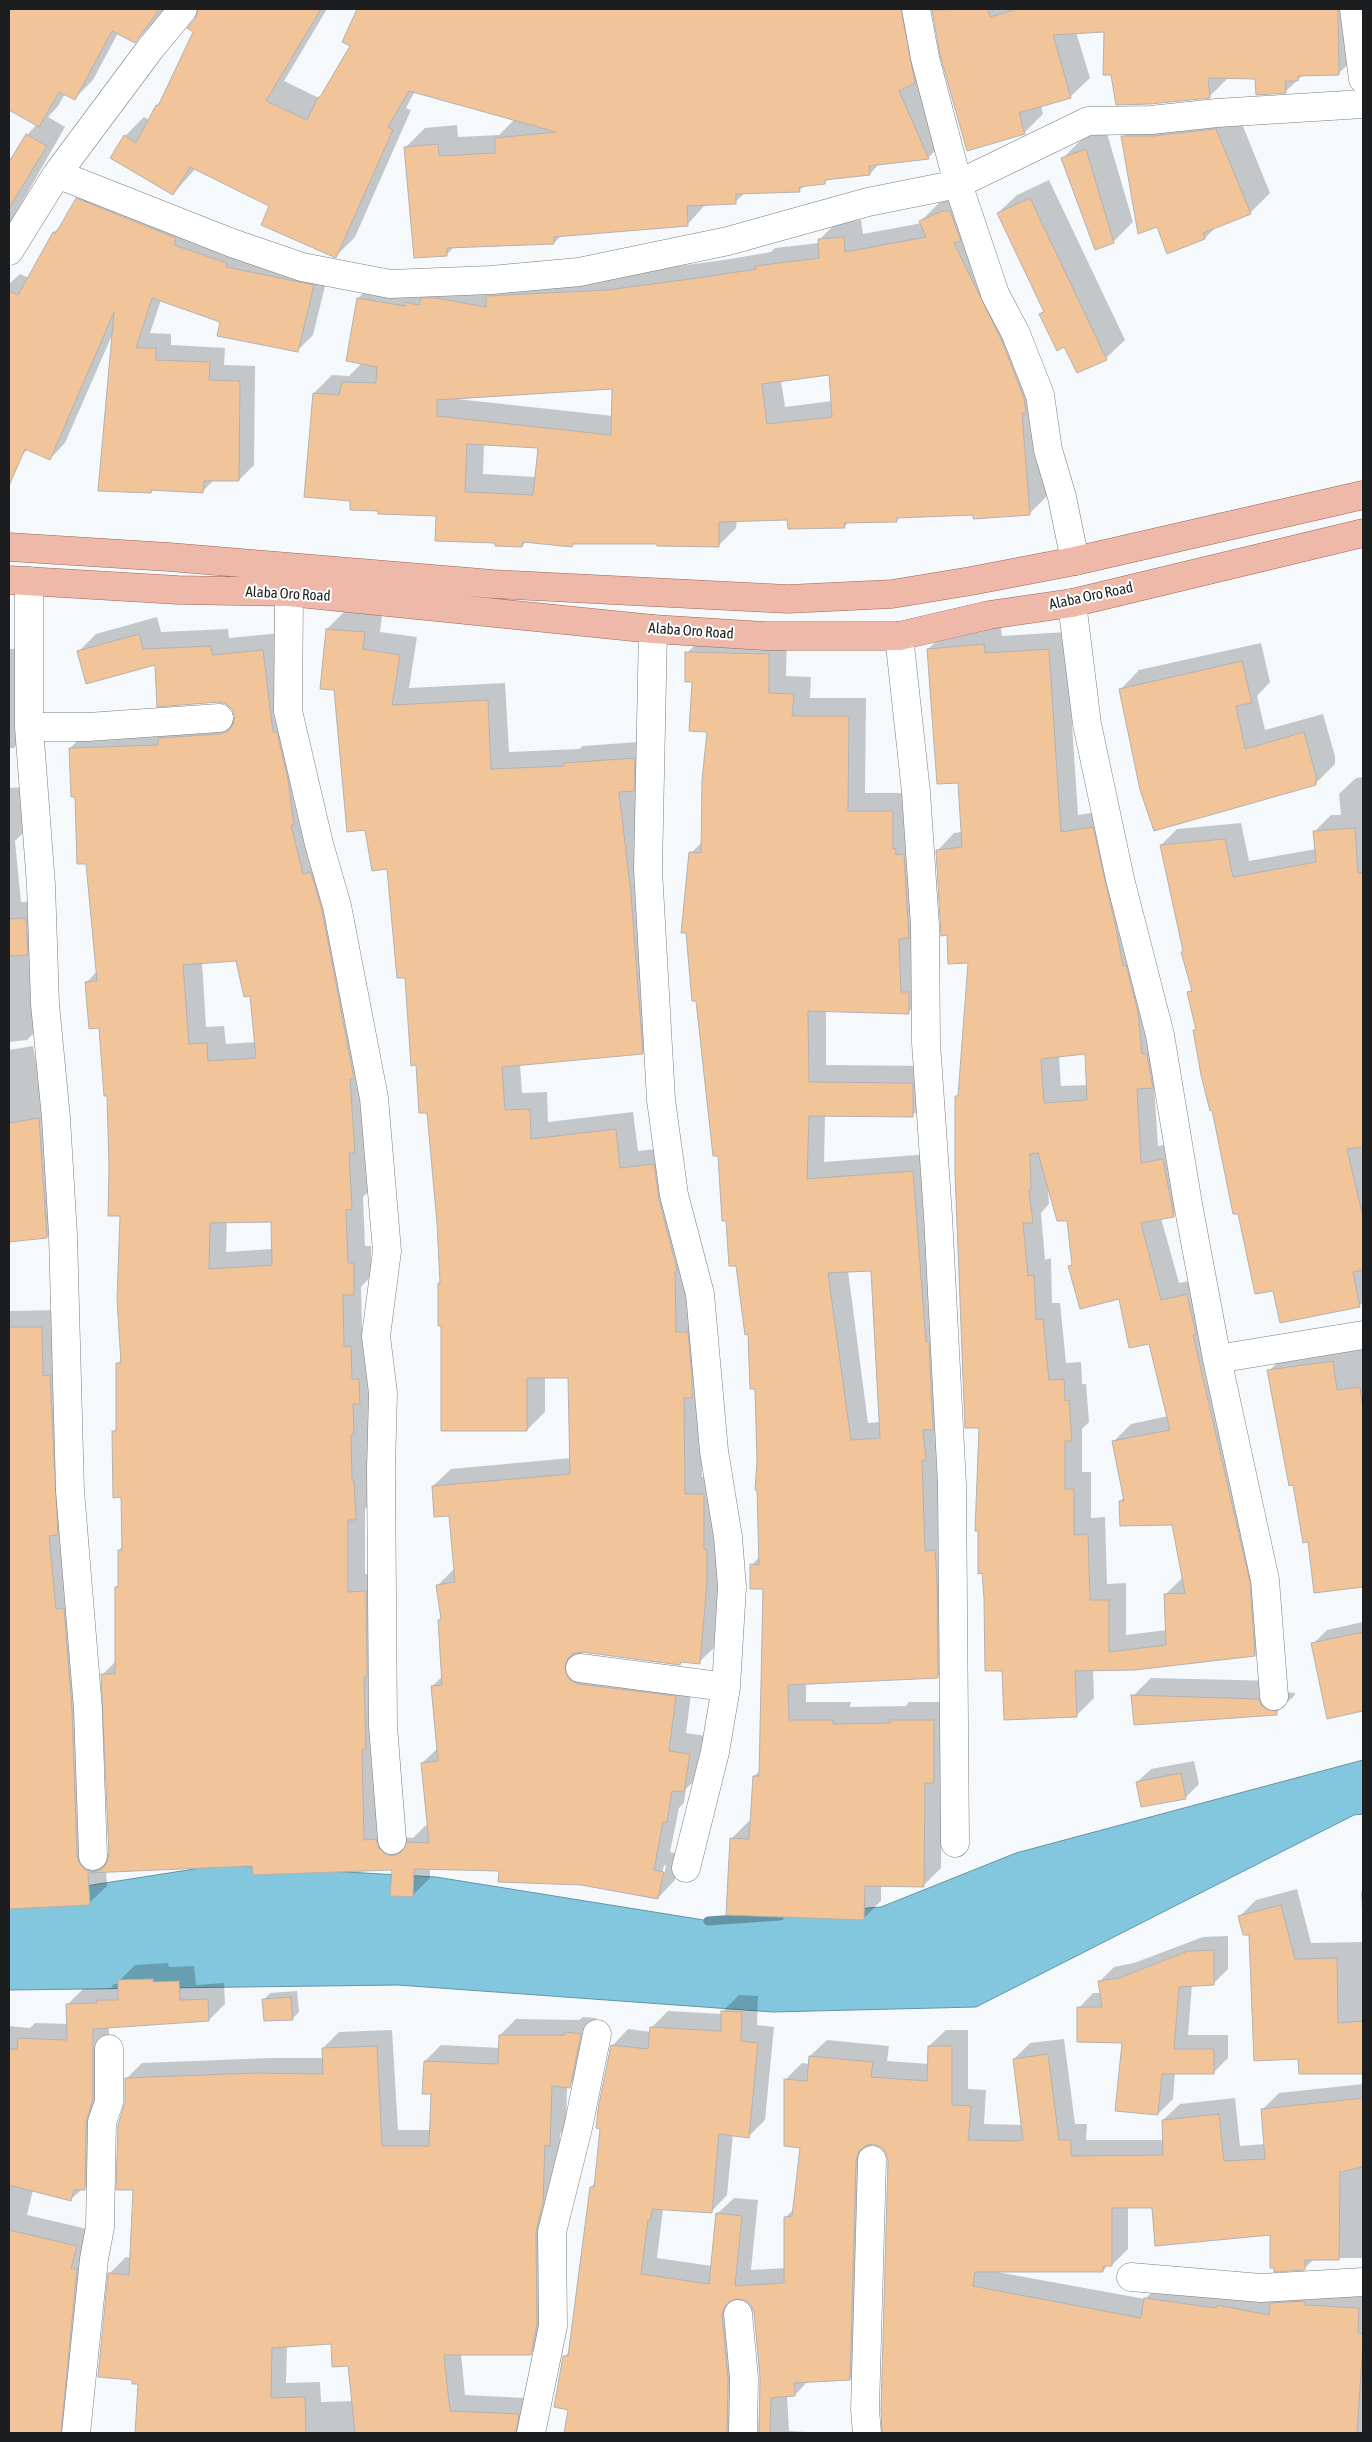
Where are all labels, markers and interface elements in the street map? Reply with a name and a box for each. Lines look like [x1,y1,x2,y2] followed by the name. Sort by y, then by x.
[1047,578,1135,614] street label: Alaba Oro Road
[245,583,331,605] street label: Alaba Oro Road
[648,619,734,643] street label: Alaba Oro Road

